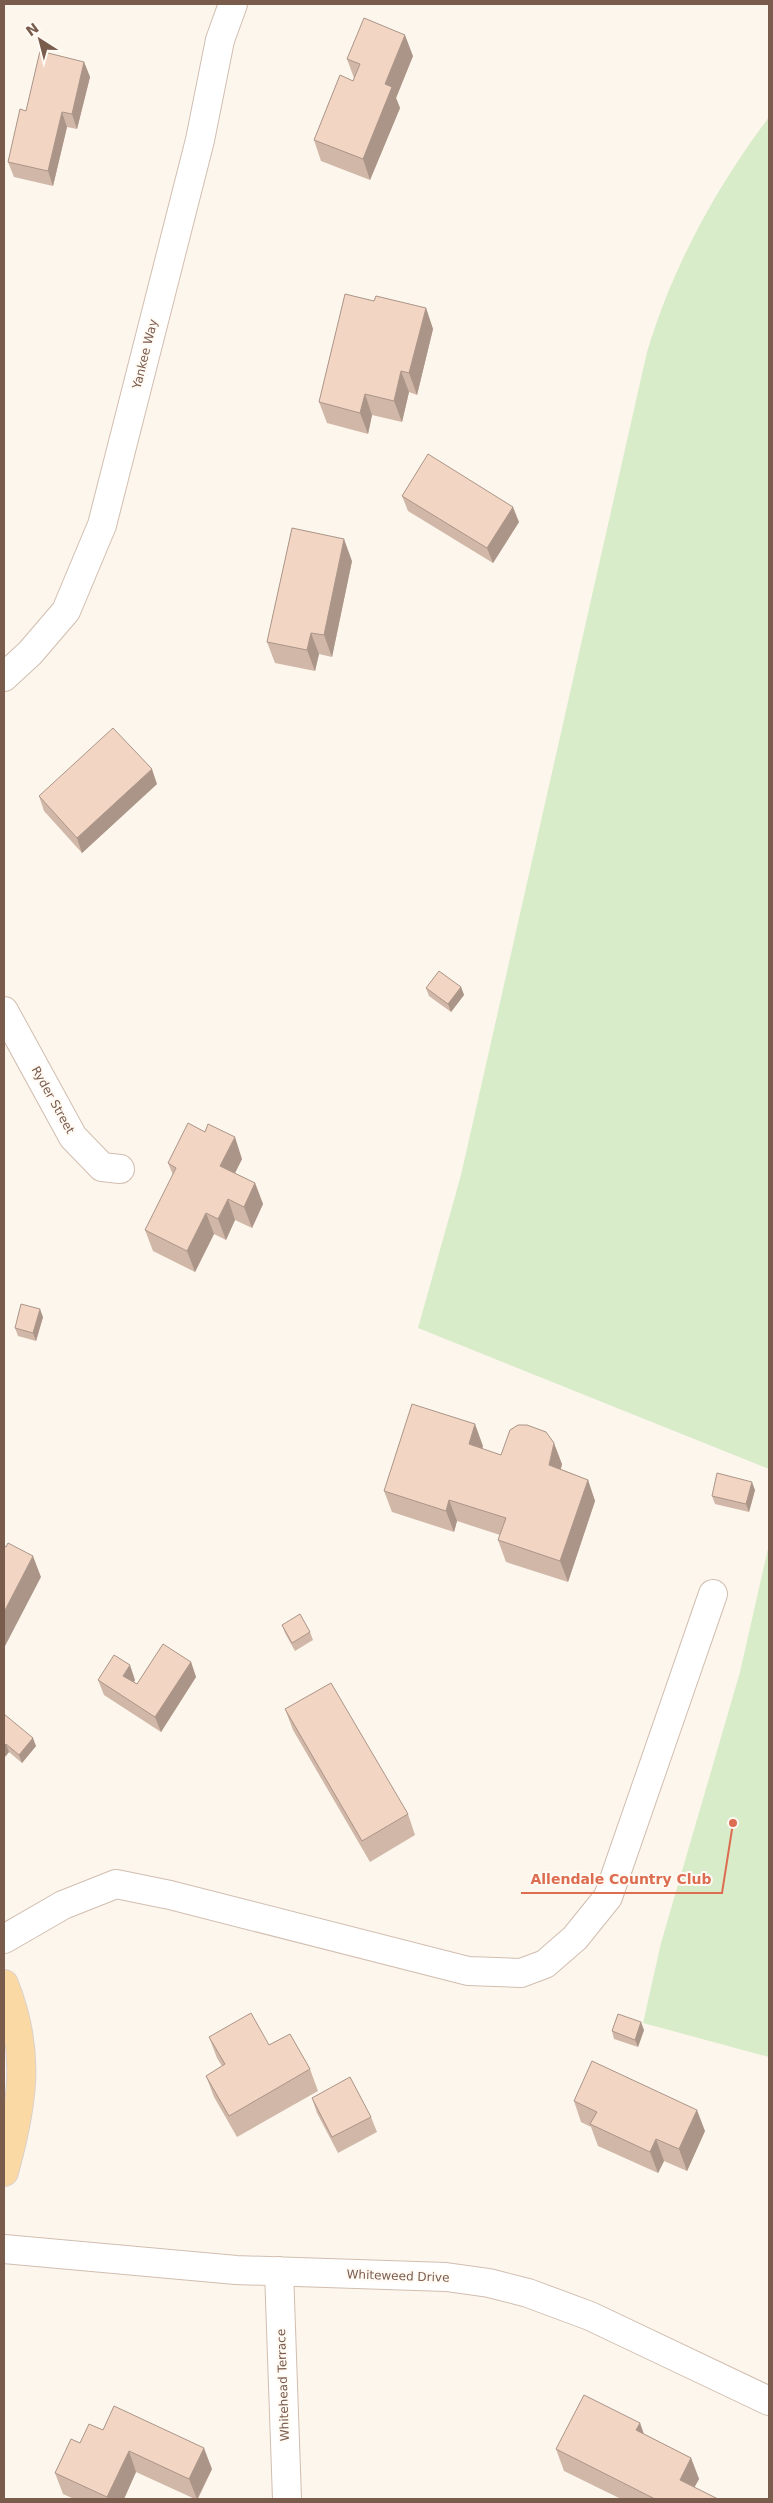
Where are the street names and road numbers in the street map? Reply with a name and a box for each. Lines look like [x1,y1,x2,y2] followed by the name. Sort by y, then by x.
[129,318,160,391] street label: Yankee Way
[29,1064,77,1136] street label: Ryder Street
[346,2267,450,2285] street label: Whiteweed Drive
[274,2329,292,2441] street label: Whitehead Terrace

